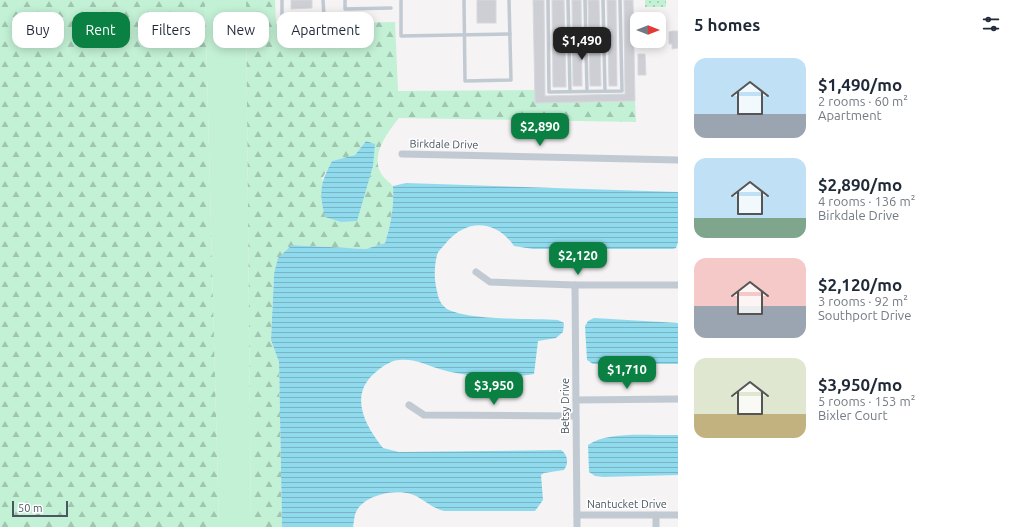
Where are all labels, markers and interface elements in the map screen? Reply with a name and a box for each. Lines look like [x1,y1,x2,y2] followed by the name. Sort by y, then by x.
[12,12,64,48] chip: Buy
[72,12,130,48] chip: Rent
[138,12,205,48] chip: Filters
[213,12,269,48] chip: New
[277,12,374,48] chip: Apartment
[630,12,666,48] north arrow
[630,12,666,48] map controls
[980,13,1002,35] icon: filters
[694,15,760,34] text: 5 homes
[549,27,615,61] pin: $1,490
[562,33,602,47] text: $1,490
[726,74,774,122] icon: home
[818,75,902,94] text: $1,490/mo
[818,94,908,108] text: 2 rooms · 60 m²
[818,108,882,122] text: Apartment
[507,113,573,147] pin: $2,890
[520,119,560,133] text: $2,890
[410,137,478,151] street label: Birkdale Drive
[726,174,774,222] icon: home
[818,175,902,194] text: $2,890/mo
[818,194,915,208] text: 4 rooms · 136 m²
[818,208,899,222] text: Birkdale Drive
[545,242,611,276] pin: $2,120
[558,248,598,262] text: $2,120
[726,274,774,322] icon: home
[818,275,902,294] text: $2,120/mo
[818,294,908,308] text: 3 rooms · 92 m²
[818,308,911,322] text: Southport Drive
[594,356,660,390] pin: $1,710
[607,362,647,376] text: $1,710
[461,372,527,406] pin: $3,950
[726,374,774,422] icon: home
[818,375,902,394] text: $3,950/mo
[474,378,514,392] text: $3,950
[559,378,571,434] street label: Betsy Drive
[818,394,915,408] text: 5 rooms · 153 m²
[818,408,888,422] text: Bixler Court
[587,498,667,510] street label: Nantucket Drive
[12,499,68,518] scale bar
[18,502,42,514] text: 50 m

